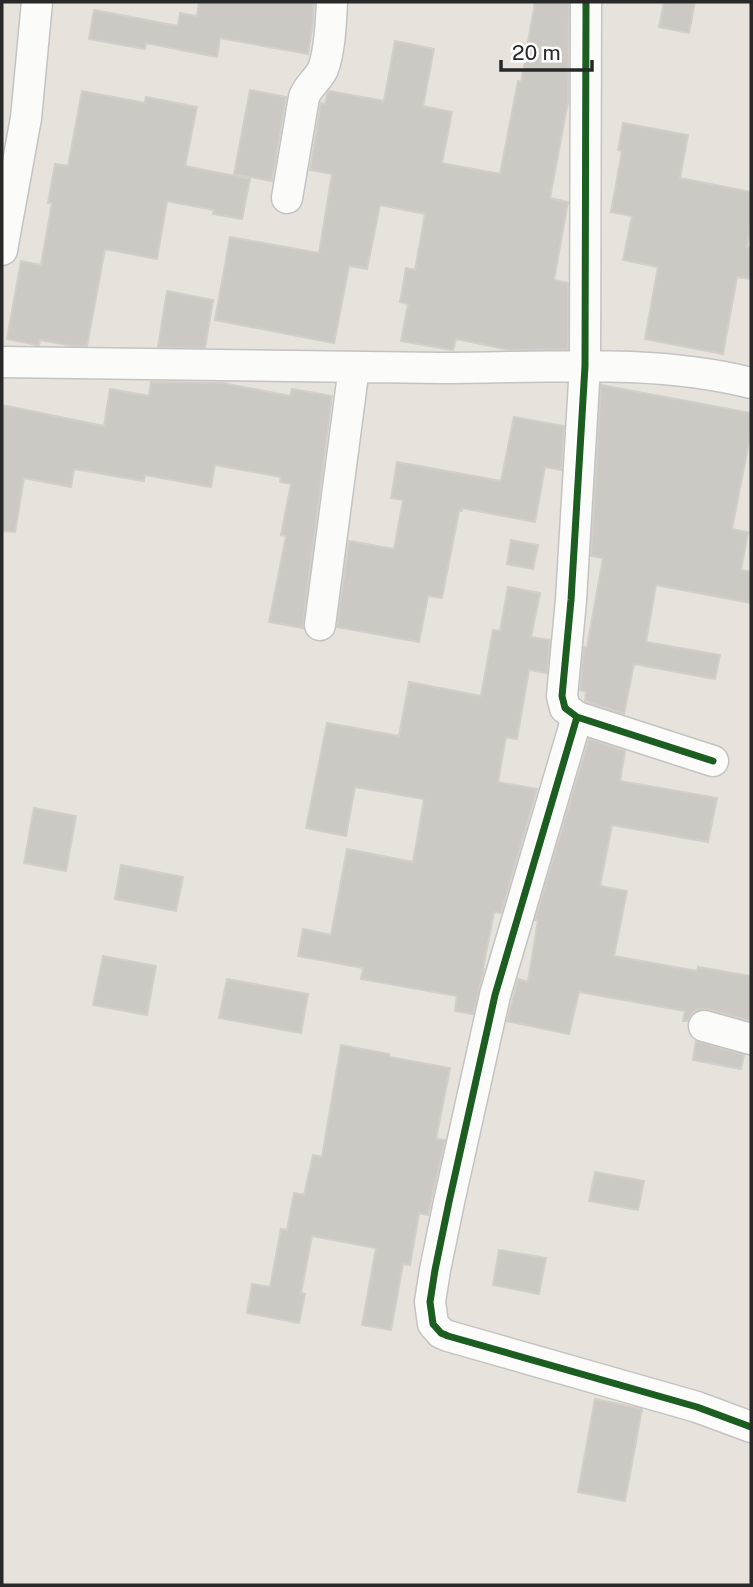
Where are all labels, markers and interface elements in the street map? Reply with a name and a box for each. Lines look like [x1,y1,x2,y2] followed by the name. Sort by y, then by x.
[501,28,592,72] scale bar
[512,40,561,65] text: 20 m

